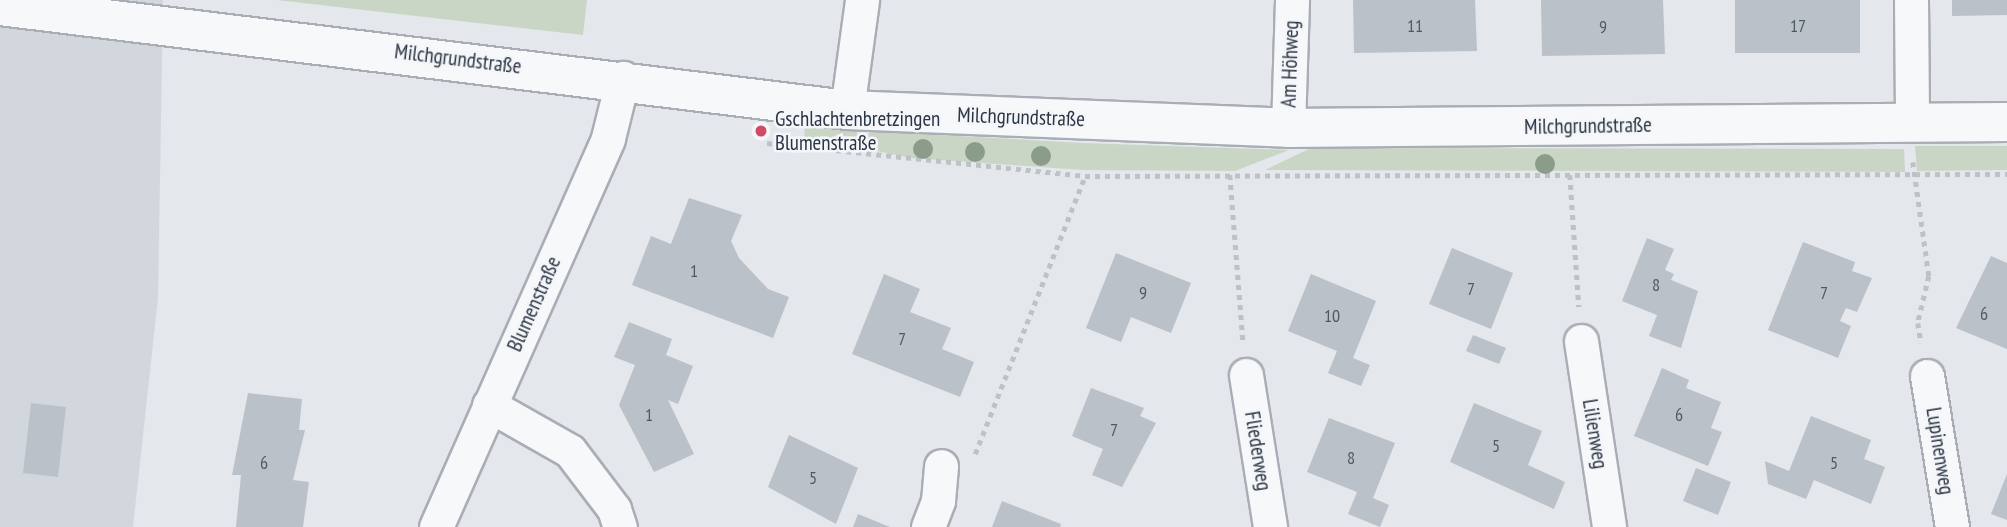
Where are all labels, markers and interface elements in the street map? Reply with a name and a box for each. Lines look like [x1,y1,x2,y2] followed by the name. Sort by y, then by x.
[1407,15,1423,37] house number: 11
[1790,15,1806,37] house number: 17
[1599,16,1607,38] house number: 9
[1276,20,1304,108] street label: Am Höhweg
[393,39,523,79] street label: Milchgrundstraße
[957,102,1085,132] street label: Milchgrundstraße
[775,106,940,156] place label: Gschlachtenbretzingen Blumenstraße
[1524,112,1652,140] street label: Milchgrundstraße
[753,123,769,139] marker: Gschlachtenbretzingen Blumenstraße
[502,253,566,355] street label: Blumenstraße
[690,260,698,282] house number: 1
[1652,274,1660,296] house number: 8
[1467,278,1475,300] house number: 7
[1139,282,1147,304] house number: 9
[1820,282,1828,304] house number: 7
[1980,303,1988,325] house number: 6
[1324,305,1340,327] house number: 10
[898,328,906,350] house number: 7
[1577,397,1613,471] street label: Lilienweg
[645,404,653,426] house number: 1
[1675,404,1683,426] house number: 6
[1921,406,1959,496] street label: Lupinenweg
[1239,409,1277,493] street label: Fliederweg
[1110,419,1118,441] house number: 7
[1492,435,1500,457] house number: 5
[1347,447,1355,469] house number: 8
[260,452,268,474] house number: 6
[1830,452,1838,474] house number: 5
[809,467,817,489] house number: 5

